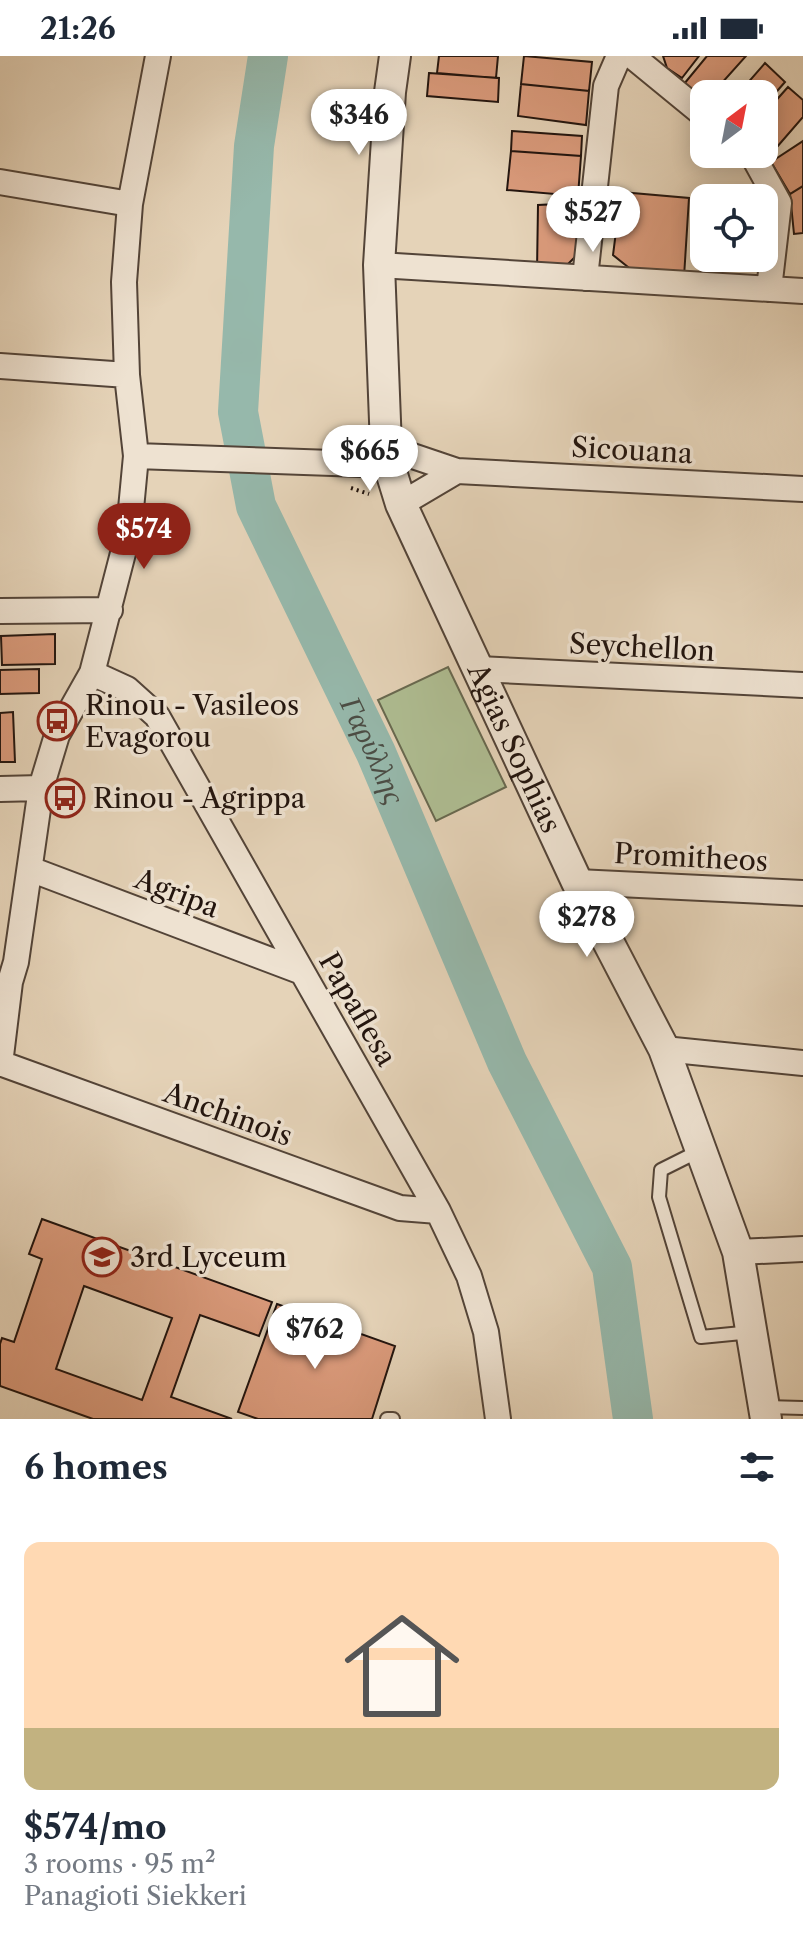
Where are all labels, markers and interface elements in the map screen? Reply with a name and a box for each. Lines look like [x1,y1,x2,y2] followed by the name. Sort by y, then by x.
[40,10,116,47] text: 21:26
[690,80,778,168] north arrow
[690,80,778,272] map controls
[312,89,406,157] pin: $346
[329,99,389,131] text: $346
[690,184,778,272] button: locate
[546,186,640,254] pin: $527
[564,196,622,228] text: $527
[323,425,417,493] pin: $665
[570,430,694,470] street label: Sicouana
[340,435,400,467] text: $665
[97,503,191,571] pin: $574
[116,513,173,545] text: $574
[568,626,716,668] street label: Seychellon
[460,657,569,838] street label: Agias Sophias
[85,688,299,754] place label: Rinou - Vasileos Evagorou
[332,689,414,810] water label: Γαρύλλης
[36,700,78,742] bus stop icon: Rinou - Vasileos Evagorou
[44,777,86,819] bus stop icon: Rinou - Agrippa
[93,781,306,815] place label: Rinou - Agrippa
[613,836,769,878] street label: Promitheos
[129,861,224,925] street label: Agripa
[540,891,634,959] pin: $278
[557,901,617,933] text: $278
[312,946,404,1072] street label: Papaflesa
[158,1075,297,1153] street label: Anchinois
[81,1236,123,1278] school or university icon: 3rd Lyceum
[130,1240,287,1274] place label: 3rd Lyceum
[268,1303,362,1371] pin: $762
[286,1313,344,1345] text: $762
[735,1445,779,1489] icon: filters
[24,1446,168,1488] text: 6 homes
[330,1594,474,1738] icon: home
[24,1806,167,1848] text: $574/mo
[24,1848,216,1880] text: 3 rooms · 95 m²
[24,1880,247,1912] text: Panagioti Siekkeri

